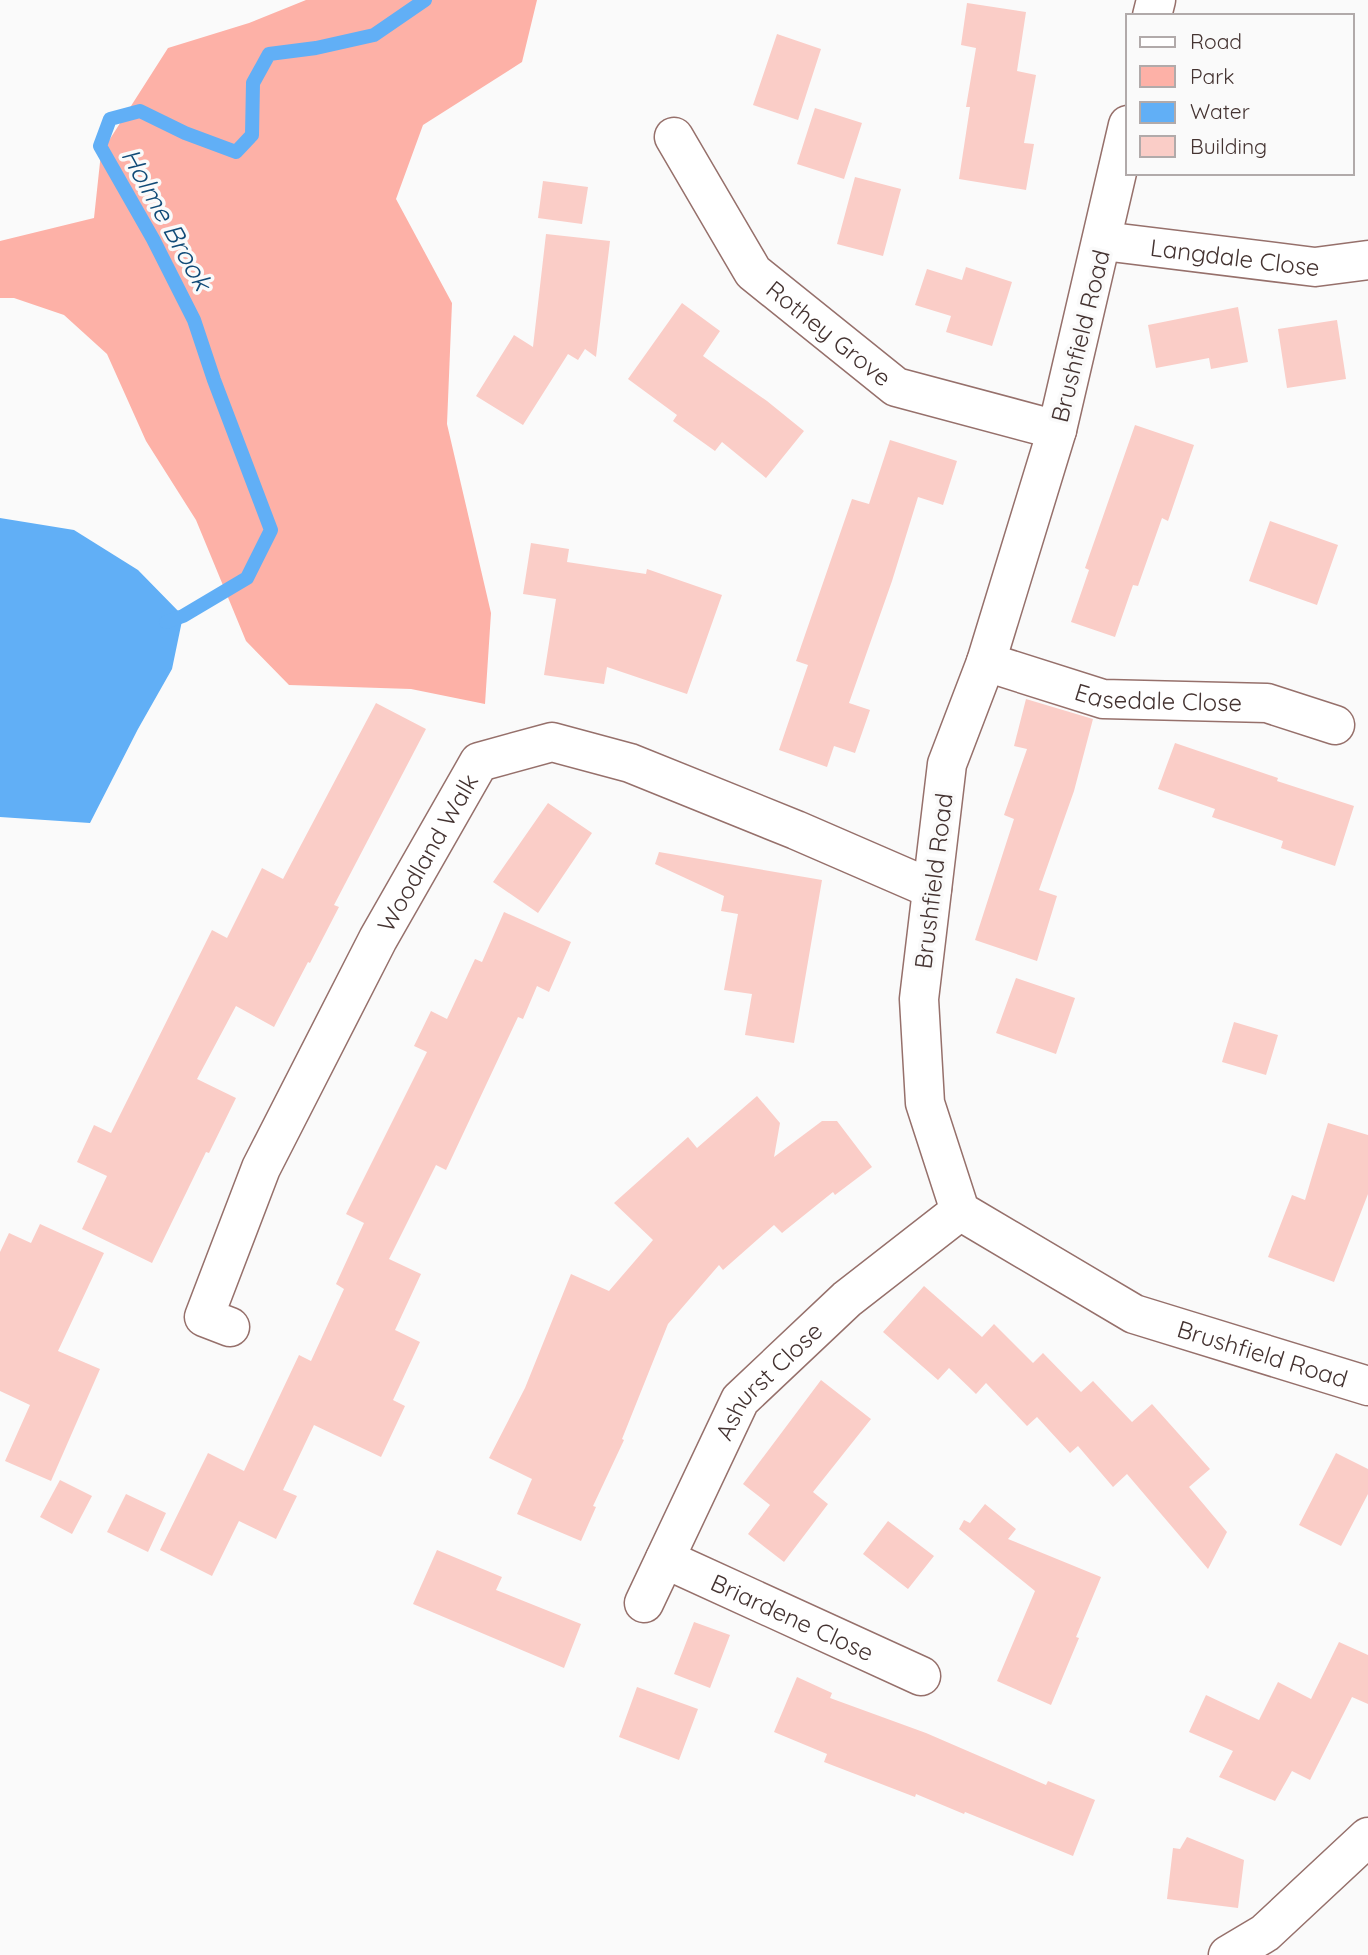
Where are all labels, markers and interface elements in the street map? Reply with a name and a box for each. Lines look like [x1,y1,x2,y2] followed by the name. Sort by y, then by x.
[1126,14,1354,175] legend
[1190,28,1242,54] text: Road
[1190,63,1234,89] text: Park
[1190,98,1250,124] text: Water
[1190,133,1267,159] text: Building
[114,142,221,298] water label: Holme Brook
[1149,232,1321,282] street label: Langdale Close
[1044,247,1116,425] street label: Brushfield Road
[760,274,898,392] street label: Rothey Grove
[1071,676,1243,717] street label: Easedale Close
[370,768,484,937] street label: Woodland Walk
[907,792,959,970] street label: Brushfield Road
[1174,1313,1351,1394] street label: Brushfield Road
[708,1315,828,1445] street label: Ashurst Close
[706,1567,878,1667] street label: Briardene Close

